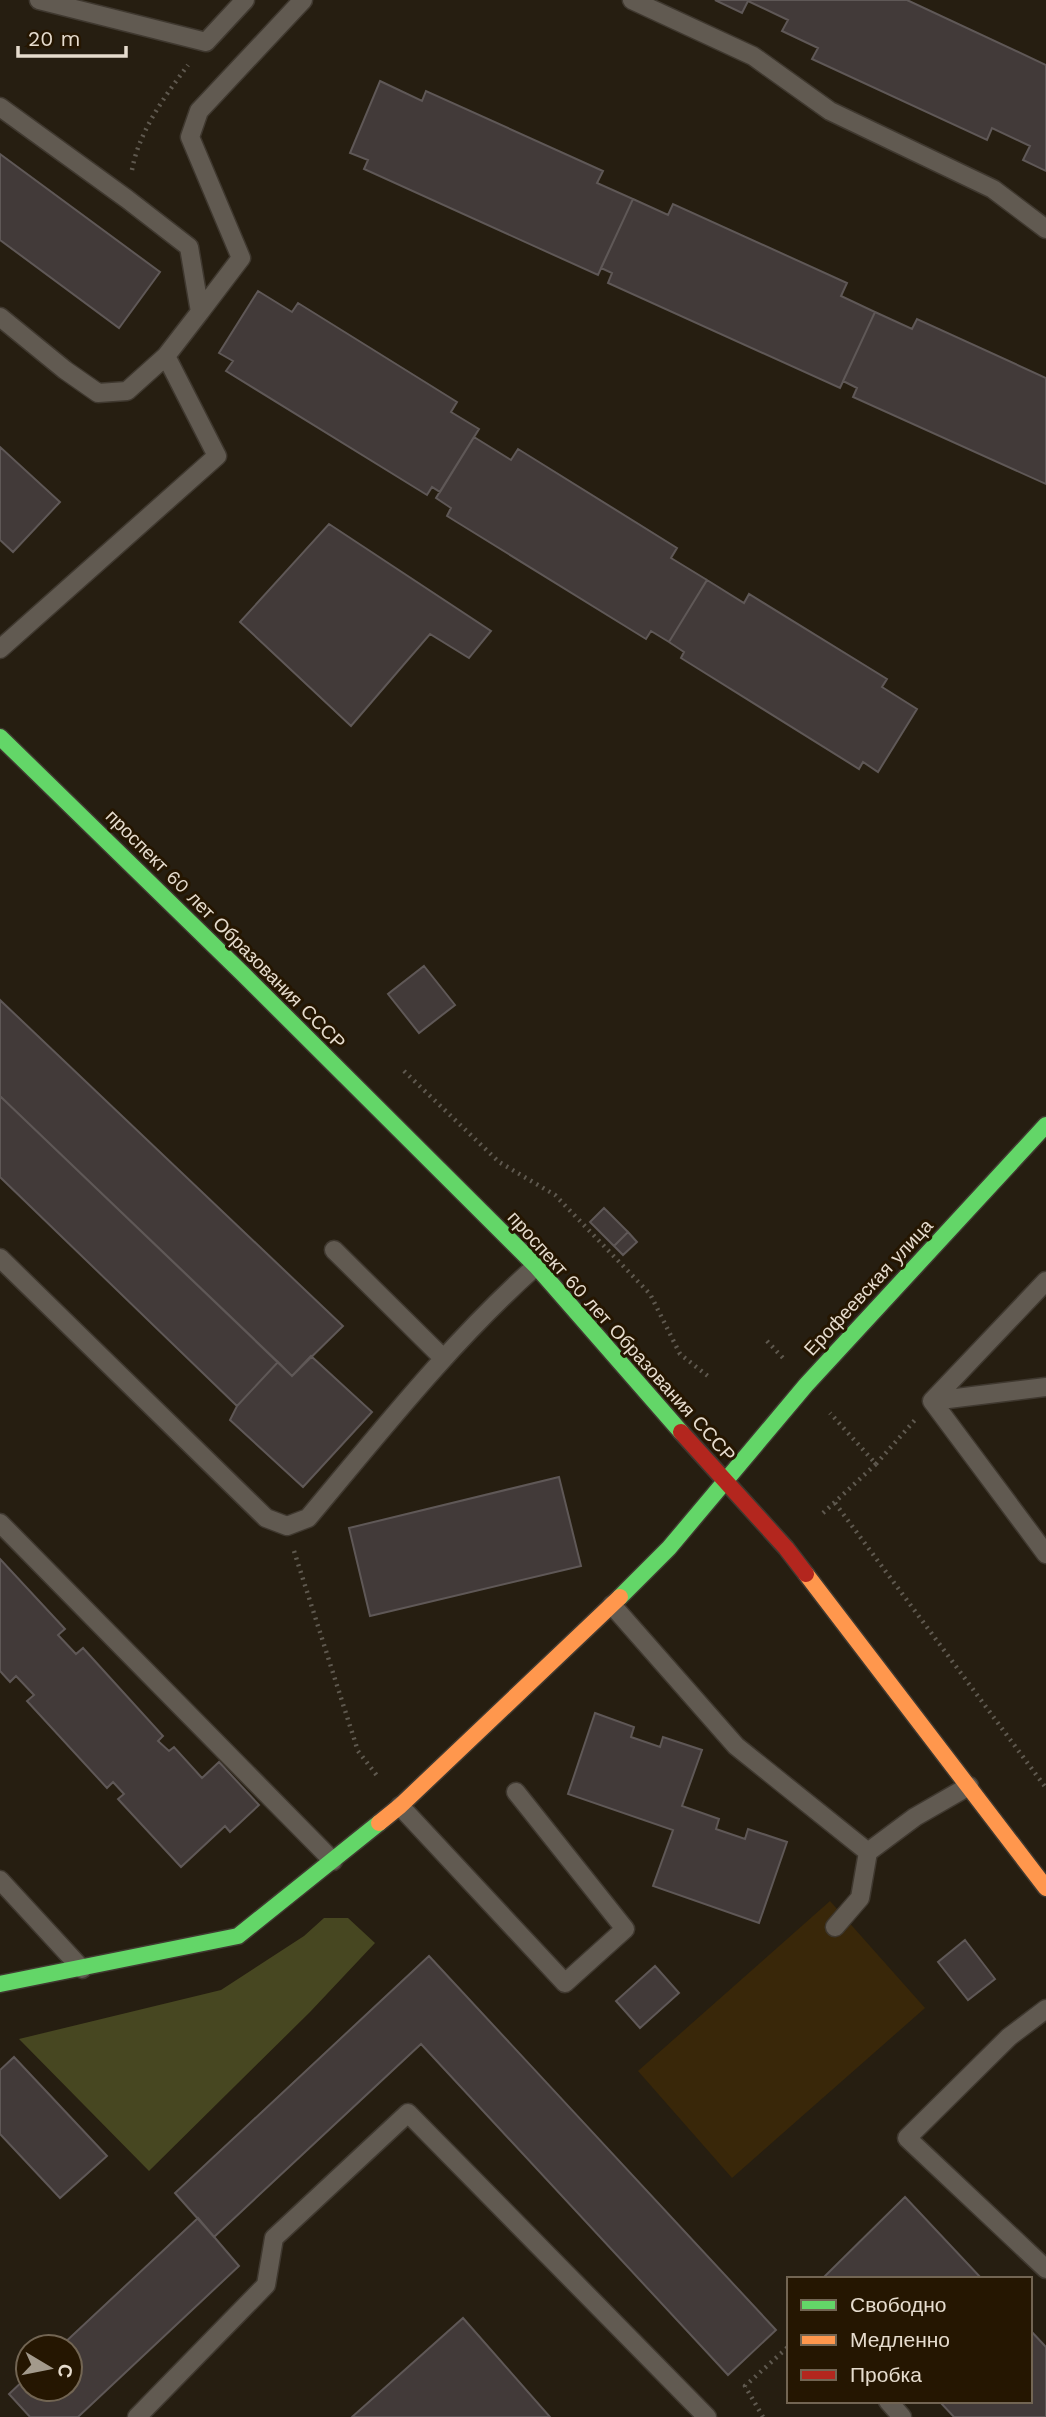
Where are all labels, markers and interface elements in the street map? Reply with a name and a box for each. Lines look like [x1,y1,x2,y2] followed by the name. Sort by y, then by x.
[18,14,126,58] scale bar
[28,26,80,51] text: 20 m
[101,805,350,1054] street label: проспект 60 лет Образования СССР
[503,1206,740,1466] street label: проспект 60 лет Образования СССР
[799,1214,938,1360] street label: Ерофеевская улица
[787,2277,1032,2403] legend
[850,2292,947,2317] text: Свободно
[850,2327,950,2352] text: Медленно
[14,2333,84,2403] north arrow
[53,2362,78,2380] text: С
[850,2362,922,2387] text: Пробка

